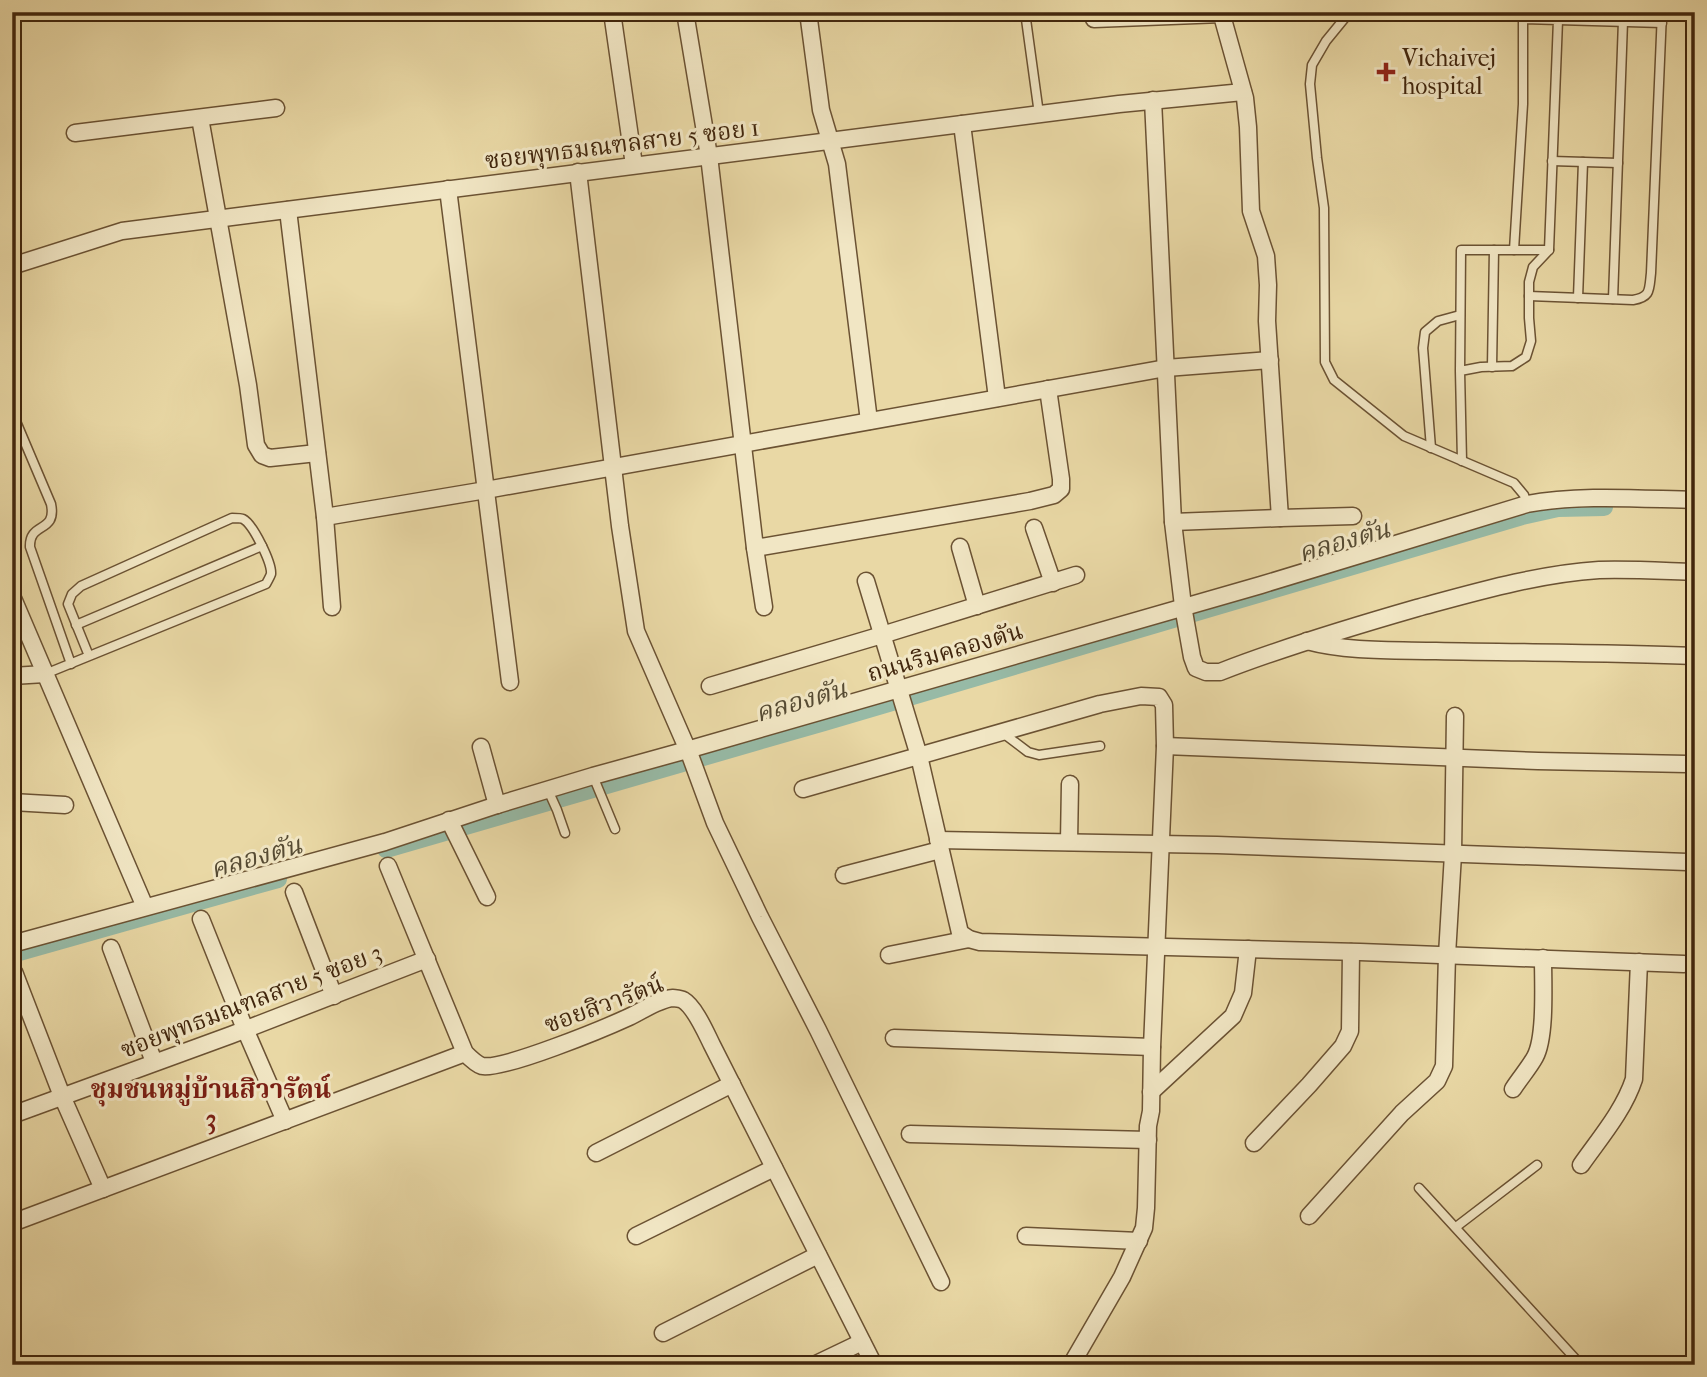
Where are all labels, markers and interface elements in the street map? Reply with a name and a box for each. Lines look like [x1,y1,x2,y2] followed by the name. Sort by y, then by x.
[1401,44,1496,100] place label: Vichaivej hospital
[1376,62,1396,82] marker: Vichaivej hospital
[483,113,761,176] street label: ซอยพุทธมณฑลสาย 5 ซอย 1
[1295,513,1394,569] water label: คลองตัน
[864,616,1026,688] street label: ถนนริมคลองตัน
[752,673,851,729] water label: คลองตัน
[207,829,306,885] water label: คลองตัน
[116,938,386,1065] street label: ซอยพุทธมณฑลสาย 5 ซอย 3
[540,968,667,1039] street label: ซอยสิวารัตน์
[91,1073,331,1135] district label: ชุมชนหมู่บ้านสิวารัตน์ 3

